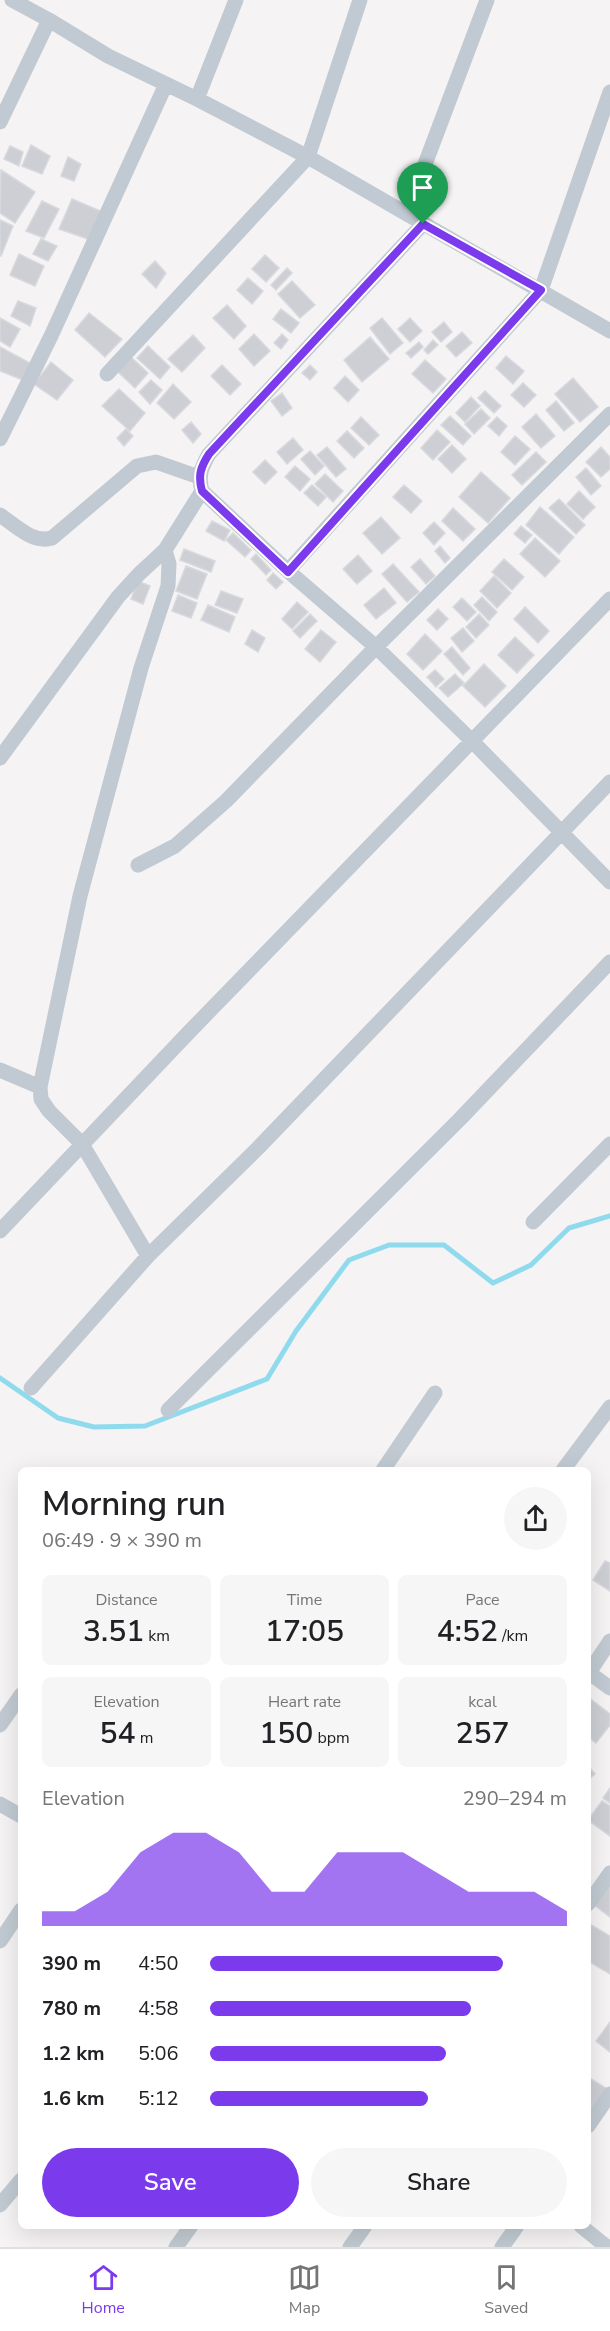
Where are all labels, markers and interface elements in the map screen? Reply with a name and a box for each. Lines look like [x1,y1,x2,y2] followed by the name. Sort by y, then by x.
[397,162,448,224] pin
[406,171,439,204] icon: arrive
[42,1482,226,1527] text: Morning run
[504,1487,567,1550] button: share
[42,1527,202,1554] text: 06:49 · 9 × 390 m
[95,1589,158,1611] text: Distance
[287,1589,322,1611] text: Time
[466,1589,499,1611] text: Pace
[83,1611,144,1652] text: 3.51
[265,1611,344,1652] text: 17:05
[437,1611,498,1652] text: 4:52
[144,1625,170,1647] text: km
[498,1625,528,1647] text: /km
[93,1691,160,1713] text: Elevation
[268,1691,341,1713] text: Heart rate
[468,1691,497,1713] text: kcal
[100,1713,136,1754] text: 54
[259,1713,313,1754] text: 150
[456,1713,510,1754] text: 257
[136,1727,153,1749] text: m
[313,1727,350,1749] text: bpm
[42,1785,125,1812] text: Elevation
[463,1785,567,1812] text: 290–294 m
[42,1950,101,1977] text: 390 m
[138,1950,179,1977] text: 4:50
[42,1995,101,2022] text: 780 m
[138,1995,179,2022] text: 4:58
[42,2040,105,2067] text: 1.2 km
[138,2040,179,2067] text: 5:06
[42,2085,105,2112] text: 1.6 km
[138,2085,179,2112] text: 5:12
[42,2148,299,2217] button: Save
[311,2148,567,2217] button: Share
[82,2261,125,2319] tab: Home
[288,2261,321,2319] tab: Map
[484,2261,528,2319] tab: Saved

